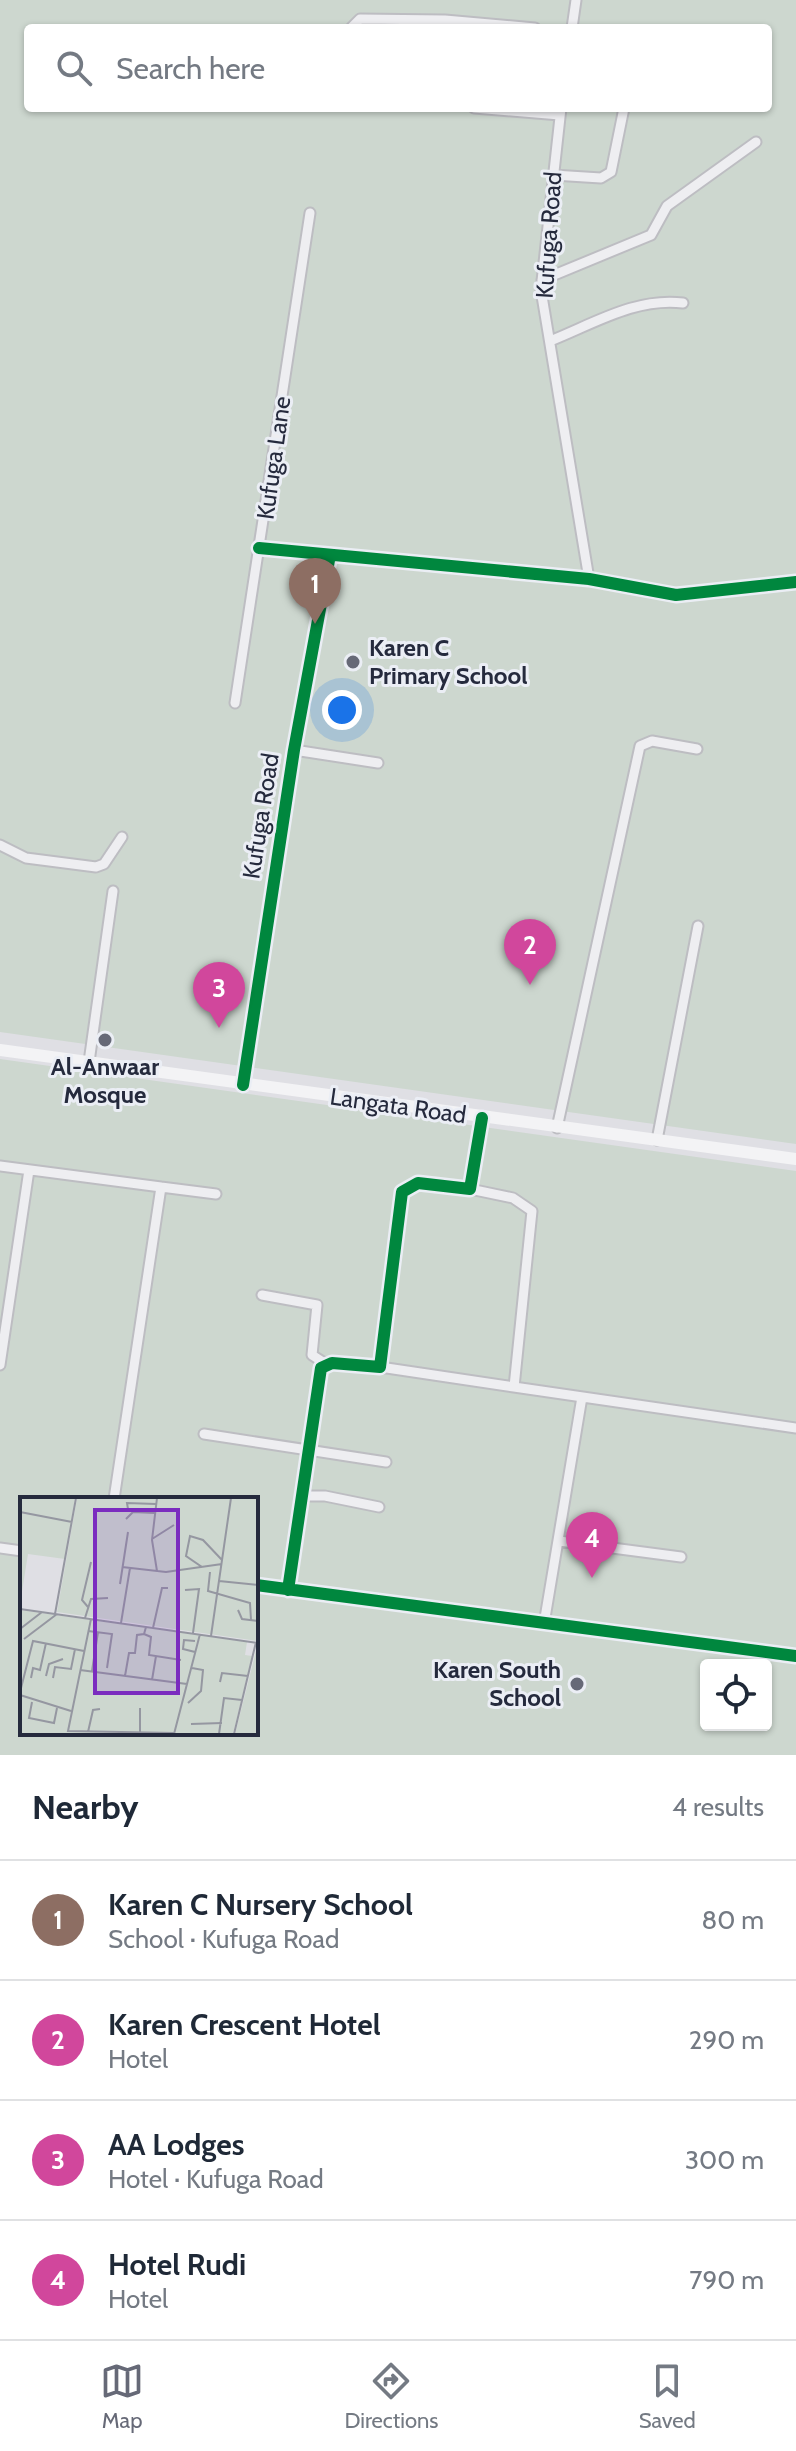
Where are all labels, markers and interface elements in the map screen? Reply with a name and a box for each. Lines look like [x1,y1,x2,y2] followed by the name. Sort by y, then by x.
[24,24,772,112] search box
[52,46,96,90] icon: search
[116,50,265,87] text: Search here
[530,171,567,299] street label: Kufuga Road
[251,394,297,521] street label: Kufuga Lane
[289,558,341,624] pin: 1
[369,633,528,690] place label: Karen C Primary School
[344,653,362,671] marker: Karen C Primary School
[322,690,362,730] your location
[236,751,285,881] street label: Kufuga Road
[504,919,556,985] pin: 2
[193,962,245,1028] pin: 3
[96,1031,114,1049] marker: Al-Anwaar Mosque
[51,1052,159,1109] place label: Al-Anwaar Mosque
[328,1082,468,1129] street label: Langata Road
[20,1497,258,1735] inset map
[566,1512,618,1578] pin: 4
[433,1655,561,1712] place label: Karen South School
[700,1659,772,1731] map controls
[700,1659,772,1731] button: locate
[568,1675,586,1693] marker: Karen South School
[32,1786,139,1828] text: Nearby
[672,1791,764,1823] text: 4 results
[108,1886,413,1923] text: Karen C Nursery School
[53,1904,63,1936] text: 1
[701,1904,764,1936] text: 80 m
[108,1923,339,1955] text: School · Kufuga Road
[108,2006,381,2043] text: Karen Crescent Hotel
[51,2024,65,2056] text: 2
[689,2024,764,2056] text: 290 m
[108,2043,168,2075] text: Hotel
[108,2126,244,2163] text: AA Lodges
[51,2144,65,2176] text: 3
[685,2144,764,2176] text: 300 m
[108,2163,324,2195] text: Hotel · Kufuga Road
[108,2246,246,2283] text: Hotel Rudi
[50,2264,66,2296] text: 4
[689,2264,764,2296] text: 790 m
[108,2283,168,2315] text: Hotel
[100,2359,144,2434] tab: Map
[344,2359,438,2434] tab: Directions
[639,2359,696,2434] tab: Saved

